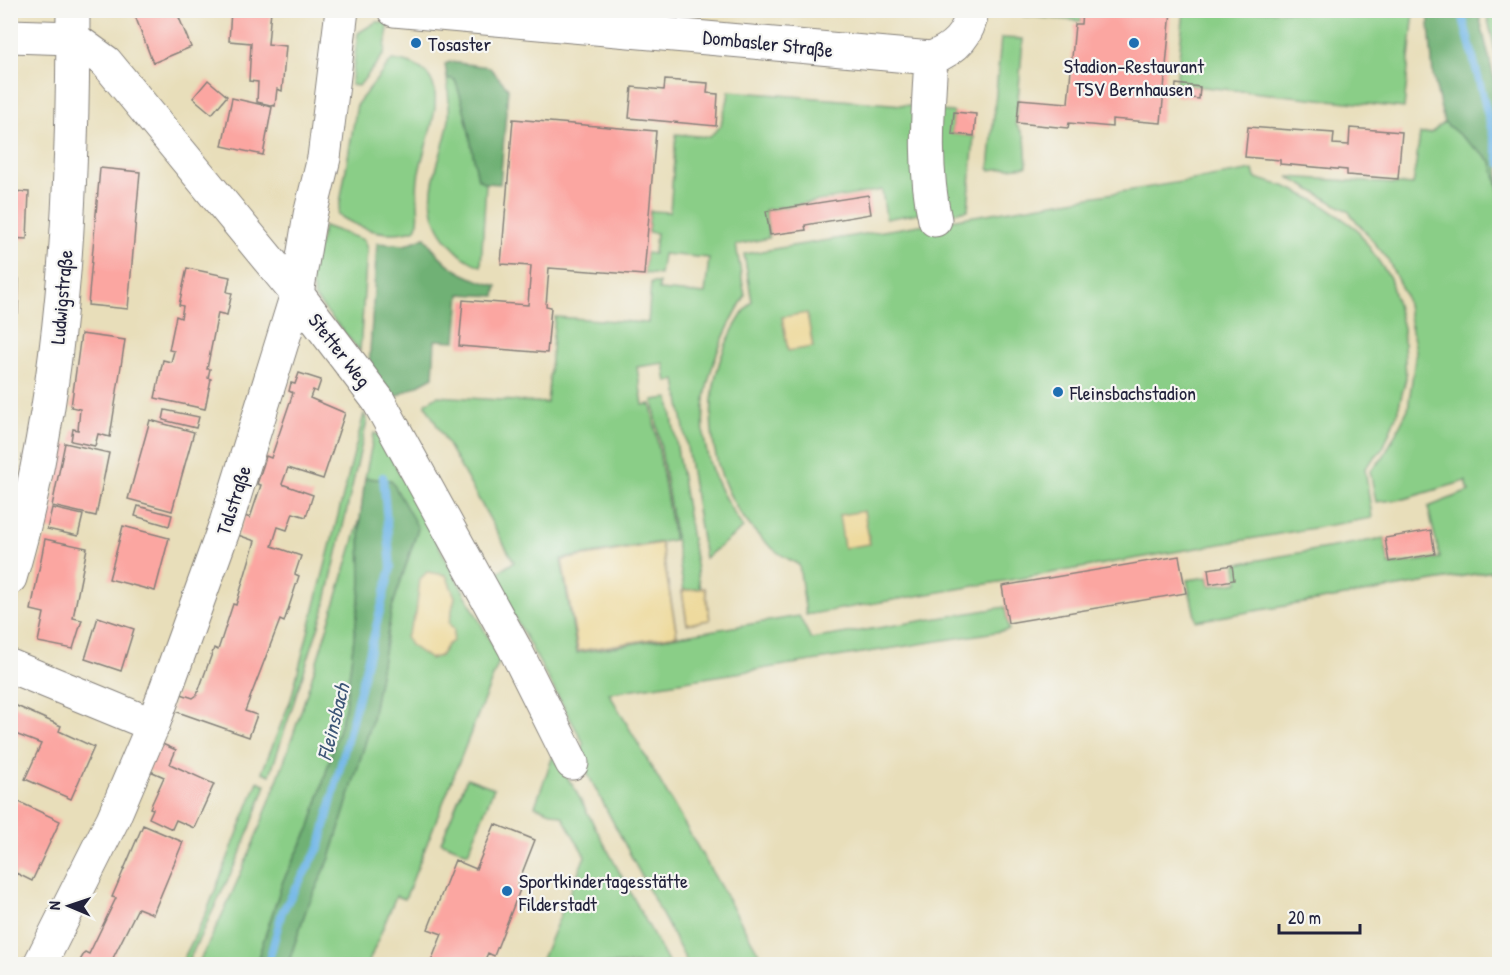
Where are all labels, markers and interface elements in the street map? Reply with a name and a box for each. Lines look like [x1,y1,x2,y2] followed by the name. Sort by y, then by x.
[702,23,834,63] street label: Dombasler Straße
[428,30,491,57] place label: Tosaster
[409,36,423,50] marker: Tosaster
[1127,36,1141,50] marker: Stadion-Restaurant TSV Bernhausen
[1064,52,1205,102] place label: Stadion-Restaurant TSV Bernhausen
[43,249,79,345] street label: Ludwigstraße
[303,307,378,393] street label: Stetter Weg
[1069,379,1196,406] place label: Fleinsbachstadion
[1051,385,1065,399] marker: Fleinsbachstadion
[209,462,257,538] street label: Talstraße
[310,680,357,763] water label: Fleinsbach
[518,867,688,917] place label: Sportkindertagesstätte Filderstadt
[39,876,99,936] north arrow
[500,884,514,898] marker: Sportkindertagesstätte Filderstadt
[1279,897,1360,935] scale bar
[43,900,65,910] text: N
[1288,905,1321,930] text: 20 m

